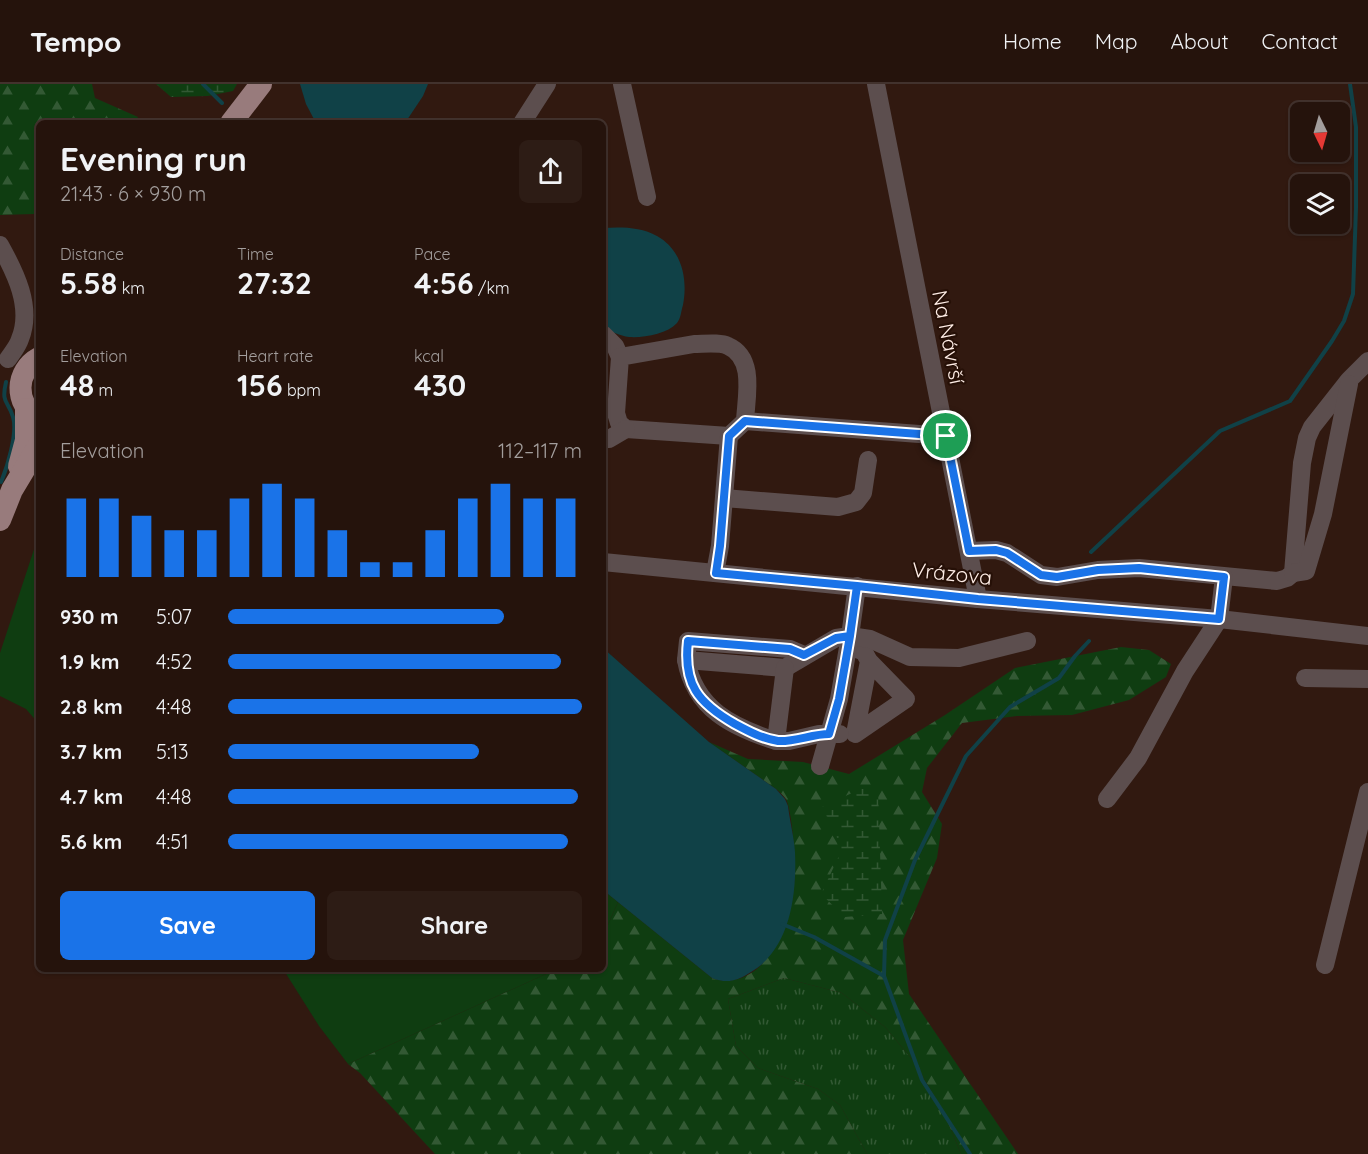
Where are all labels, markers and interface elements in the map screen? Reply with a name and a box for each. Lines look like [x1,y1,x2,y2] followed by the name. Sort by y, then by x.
[30,24,122,59] text: Tempo
[1003,28,1062,54] text: Home
[1095,28,1138,54] text: Map
[1171,28,1229,54] text: About
[1262,28,1338,54] text: Contact
[1290,102,1350,162] north arrow
[1290,102,1350,234] map controls
[60,138,247,179] text: Evening run
[519,140,582,203] button: share
[1290,174,1350,234] button: layers
[60,181,206,206] text: 21:43 · 6 × 930 m
[60,244,124,264] text: Distance
[237,244,274,264] text: Time
[414,244,450,264] text: Pace
[60,264,117,302] text: 5.58
[237,264,312,302] text: 27:32
[414,264,474,302] text: 4:56
[117,278,145,298] text: km
[474,278,510,298] text: /km
[927,288,971,387] street label: Na Návrší
[60,346,127,366] text: Elevation
[237,346,313,366] text: Heart rate
[414,346,444,366] text: kcal
[60,366,94,404] text: 48
[237,366,283,404] text: 156
[414,366,466,404] text: 430
[94,380,113,400] text: m
[283,380,321,400] text: bpm
[920,410,971,461] pin
[929,419,962,452] icon: arrive
[60,438,144,463] text: Elevation
[498,438,582,463] text: 112–117 m
[911,556,993,590] street label: Vrázova
[60,604,118,629] text: 930 m
[156,604,192,629] text: 5:07
[60,649,120,674] text: 1.9 km
[156,649,192,674] text: 4:52
[60,694,123,719] text: 2.8 km
[156,694,192,719] text: 4:48
[60,739,122,764] text: 3.7 km
[156,739,189,764] text: 5:13
[60,784,123,809] text: 4.7 km
[156,784,192,809] text: 4:48
[60,829,122,854] text: 5.6 km
[156,829,189,854] text: 4:51
[60,891,315,960] button: Save
[327,891,582,960] button: Share

